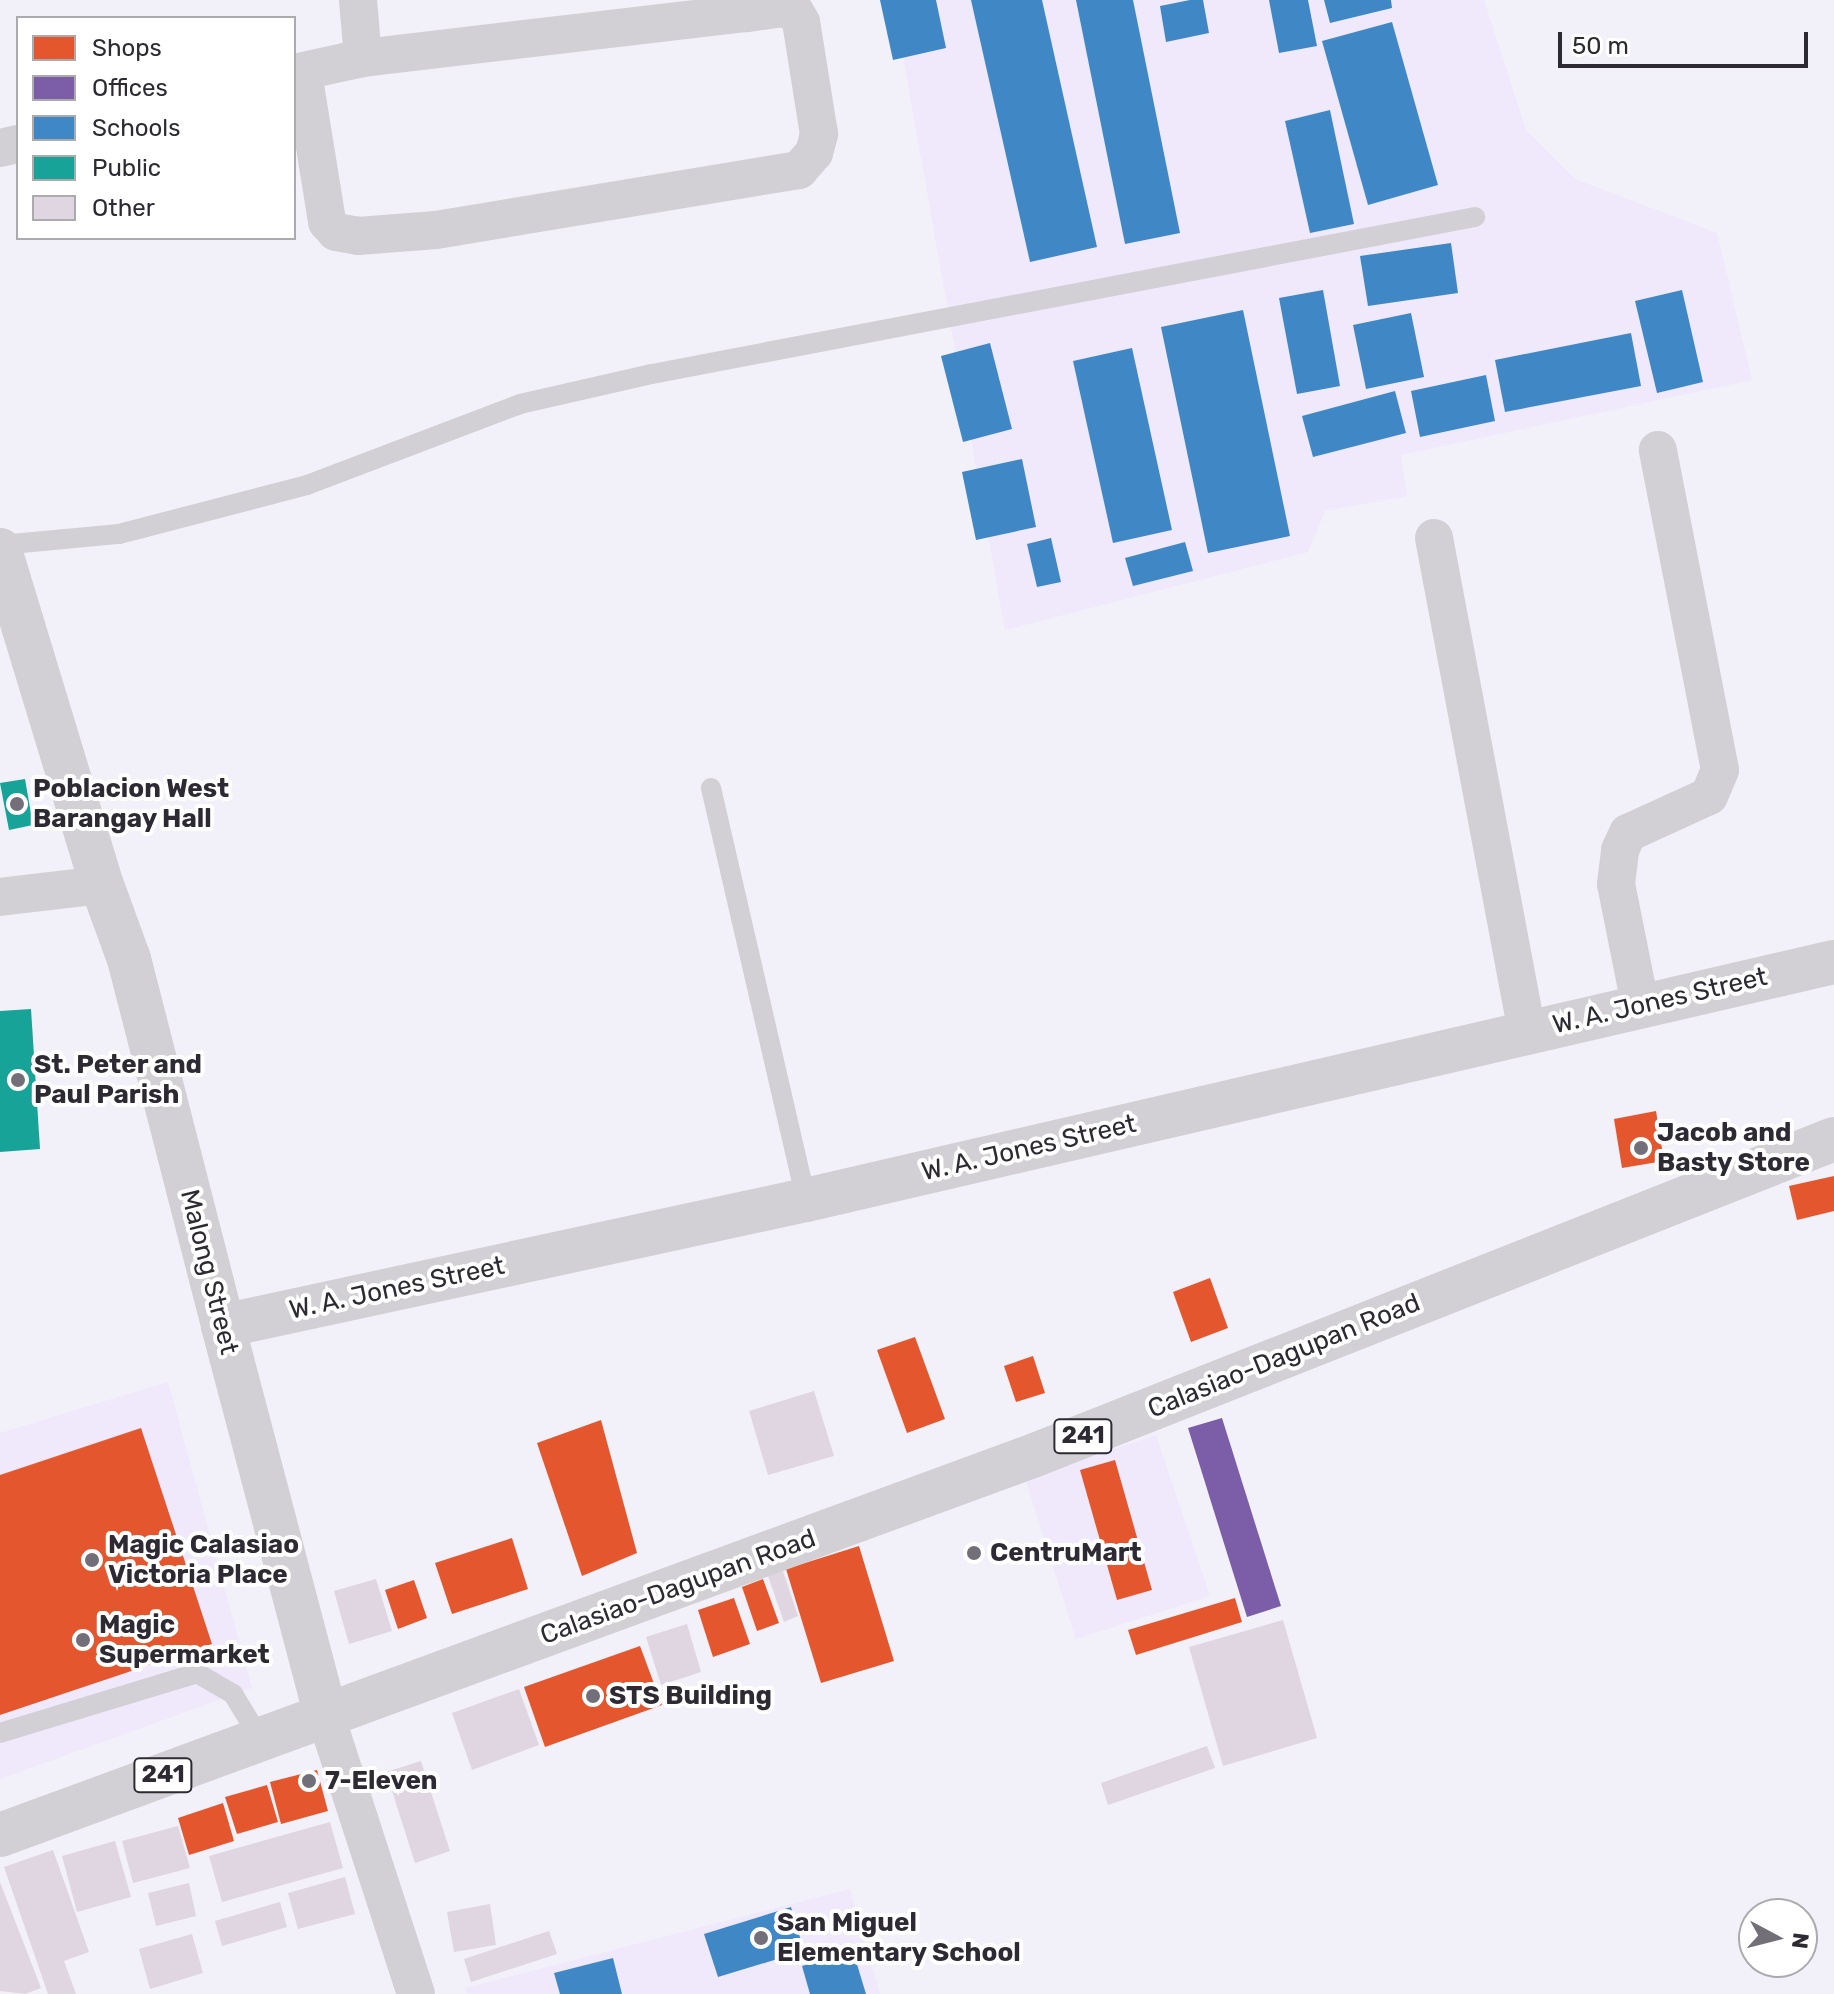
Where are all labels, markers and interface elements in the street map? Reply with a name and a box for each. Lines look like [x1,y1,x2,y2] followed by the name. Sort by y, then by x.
[16,16,296,240] legend
[1562,16,1812,66] scale bar
[1572,32,1629,60] text: 50 m
[92,34,162,62] text: Shops
[92,74,168,102] text: Offices
[92,114,180,142] text: Schools
[92,154,161,182] text: Public
[92,194,155,222] text: Other
[33,773,229,834] place label: Poblacion West Barangay Hall
[8,795,26,813] marker: Poblacion West Barangay Hall
[1549,961,1771,1041] street label: W. A. Jones Street
[34,1049,203,1110] place label: St. Peter and Paul Parish
[9,1071,27,1089] marker: St. Peter and Paul Parish
[918,1108,1140,1188] street label: W. A. Jones Street
[1657,1117,1811,1178] place label: Jacob and Basty Store
[1632,1139,1650,1157] marker: Jacob and Basty Store
[173,1186,245,1358] street label: Malong Street
[286,1250,508,1326] street label: W. A. Jones Street
[1143,1287,1425,1425] street label: Calasiao-Dagupan Road
[1053,1416,1113,1456] road number: 241
[536,1523,820,1651] street label: Calasiao-Dagupan Road
[108,1529,299,1590] place label: Magic Calasiao Victoria Place
[990,1537,1142,1569] place label: CentruMart
[965,1544,983,1562] marker: CentruMart
[83,1551,101,1569] marker: Magic Calasiao Victoria Place
[99,1609,270,1670] place label: Magic Supermarket
[74,1631,92,1649] marker: Magic Supermarket
[609,1680,772,1712] place label: STS Building
[584,1687,602,1705] marker: STS Building
[133,1755,193,1795] road number: 241
[325,1765,438,1797] place label: 7-Eleven
[300,1772,318,1790] marker: 7-Eleven
[1738,1898,1818,1978] north arrow
[777,1907,1021,1968] place label: San Miguel Elementary School
[752,1929,770,1947] marker: San Miguel Elementary School
[1786,1931,1815,1950] text: N

